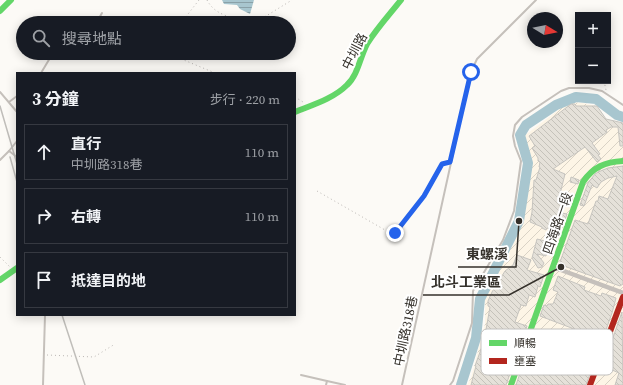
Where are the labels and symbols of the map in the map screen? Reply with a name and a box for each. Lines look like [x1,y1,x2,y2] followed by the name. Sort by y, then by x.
[527,12,563,48] north arrow
[338,30,371,72] street label: 中圳路
[462,63,480,81] route start
[539,190,576,257] street label: 四海路一段
[386,224,404,242] route end
[458,241,516,267] callout: 東螺溪
[466,244,508,264] text: 東螺溪
[423,269,509,295] callout: 北斗工業區
[431,272,501,292] text: 北斗工業區
[390,294,421,368] street label: 中圳路318巷
[481,329,613,375] legend
[514,336,536,351] text: 順暢
[514,354,536,369] text: 壅塞

